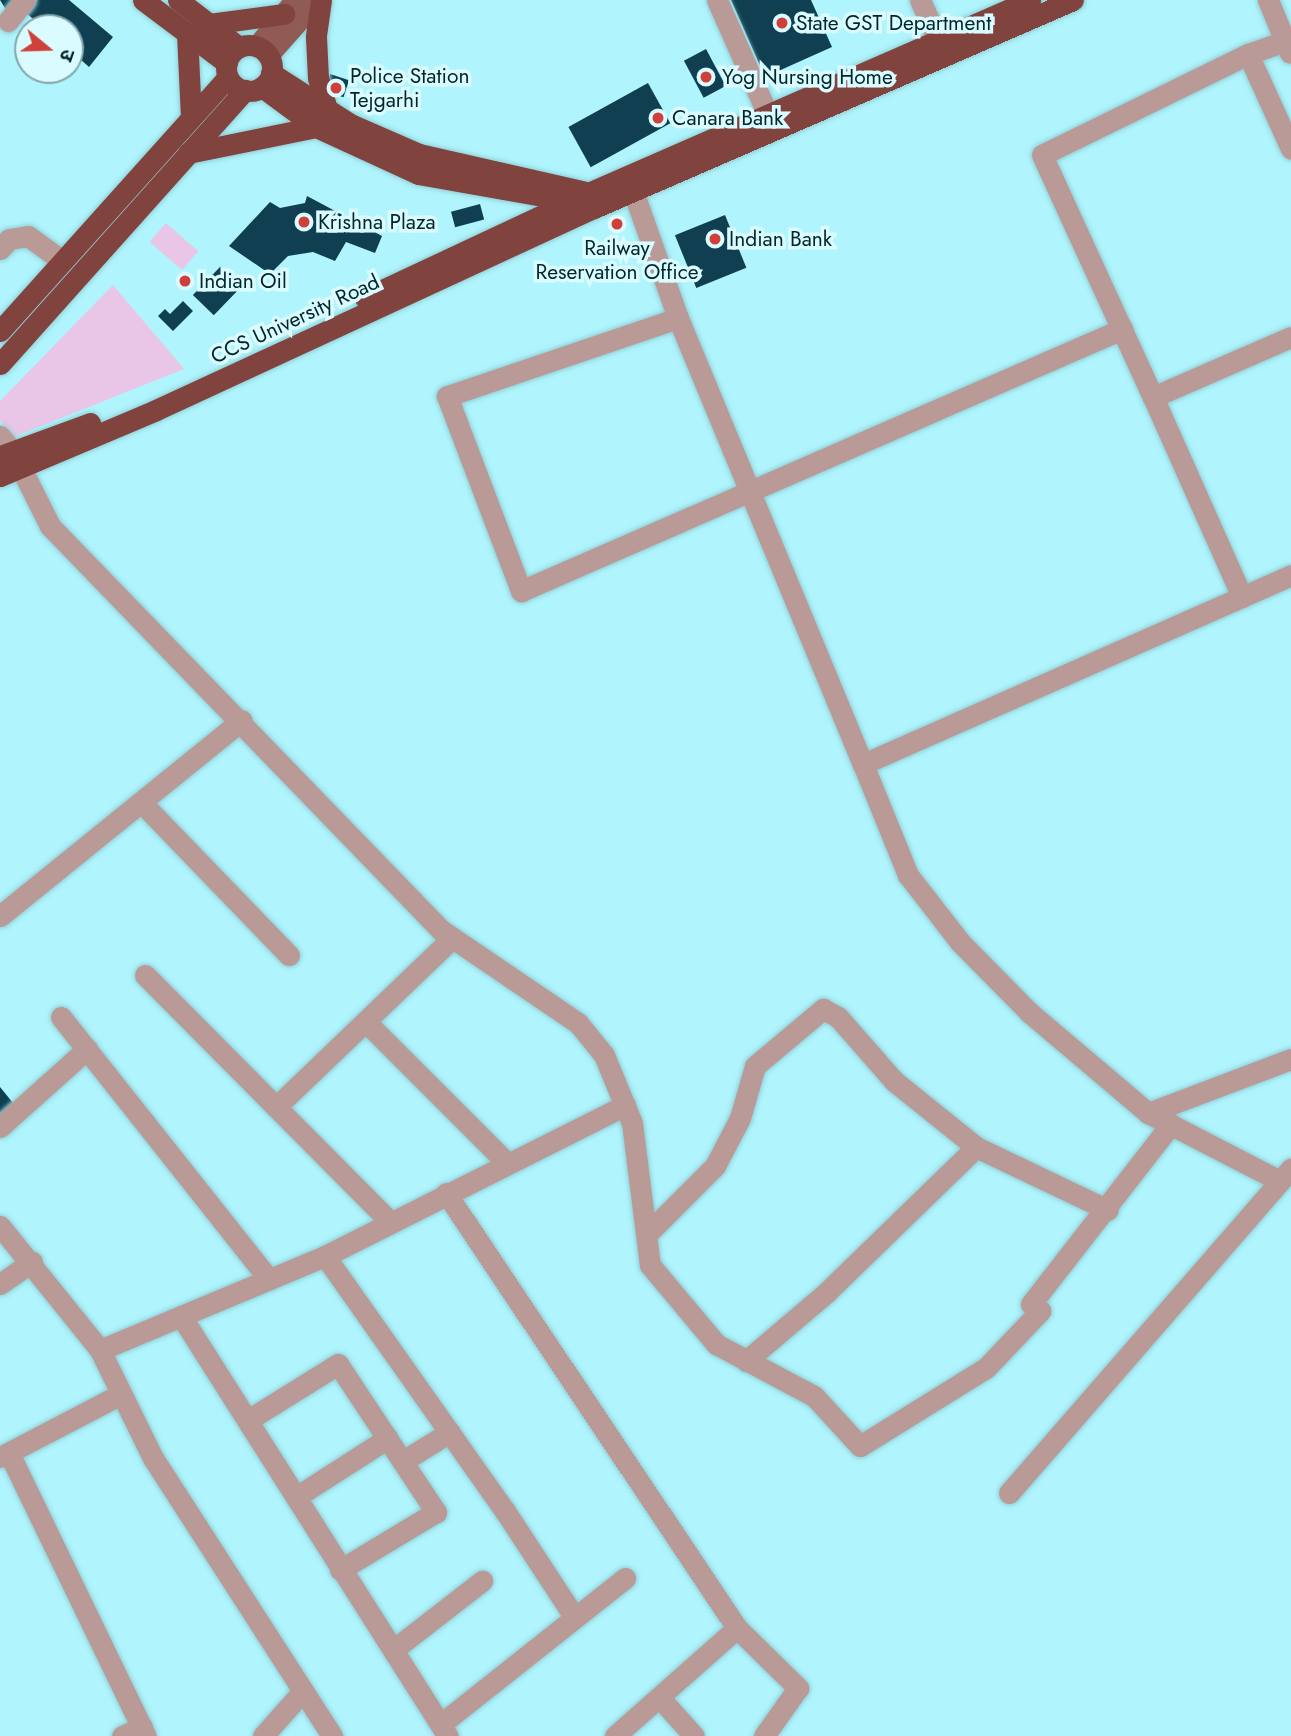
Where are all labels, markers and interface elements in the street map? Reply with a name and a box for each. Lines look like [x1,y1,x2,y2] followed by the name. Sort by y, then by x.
[796,10,991,36] place label: State GST Department
[14,14,84,84] north arrow
[774,15,790,31] marker: State GST Department
[53,46,82,65] text: उ
[350,63,469,113] place label: Police Station Tejgarhi
[722,64,893,90] place label: Yog Nursing Home
[696,67,716,87] marker: Yog Nursing Home
[328,80,344,96] marker: Police Station Tejgarhi
[672,105,783,131] place label: Canara Bank
[650,110,666,126] marker: Canara Bank
[318,209,436,235] place label: Krishna Plaza
[296,214,312,230] marker: Krishna Plaza
[609,216,625,232] marker: Railway Reservation Office
[729,226,832,252] place label: Indian Bank
[707,231,723,247] marker: Indian Bank
[535,235,699,285] place label: Railway Reservation Office
[199,268,287,294] place label: Indian Oil
[207,269,383,369] street label: CCS University Road
[177,273,193,289] marker: Indian Oil

